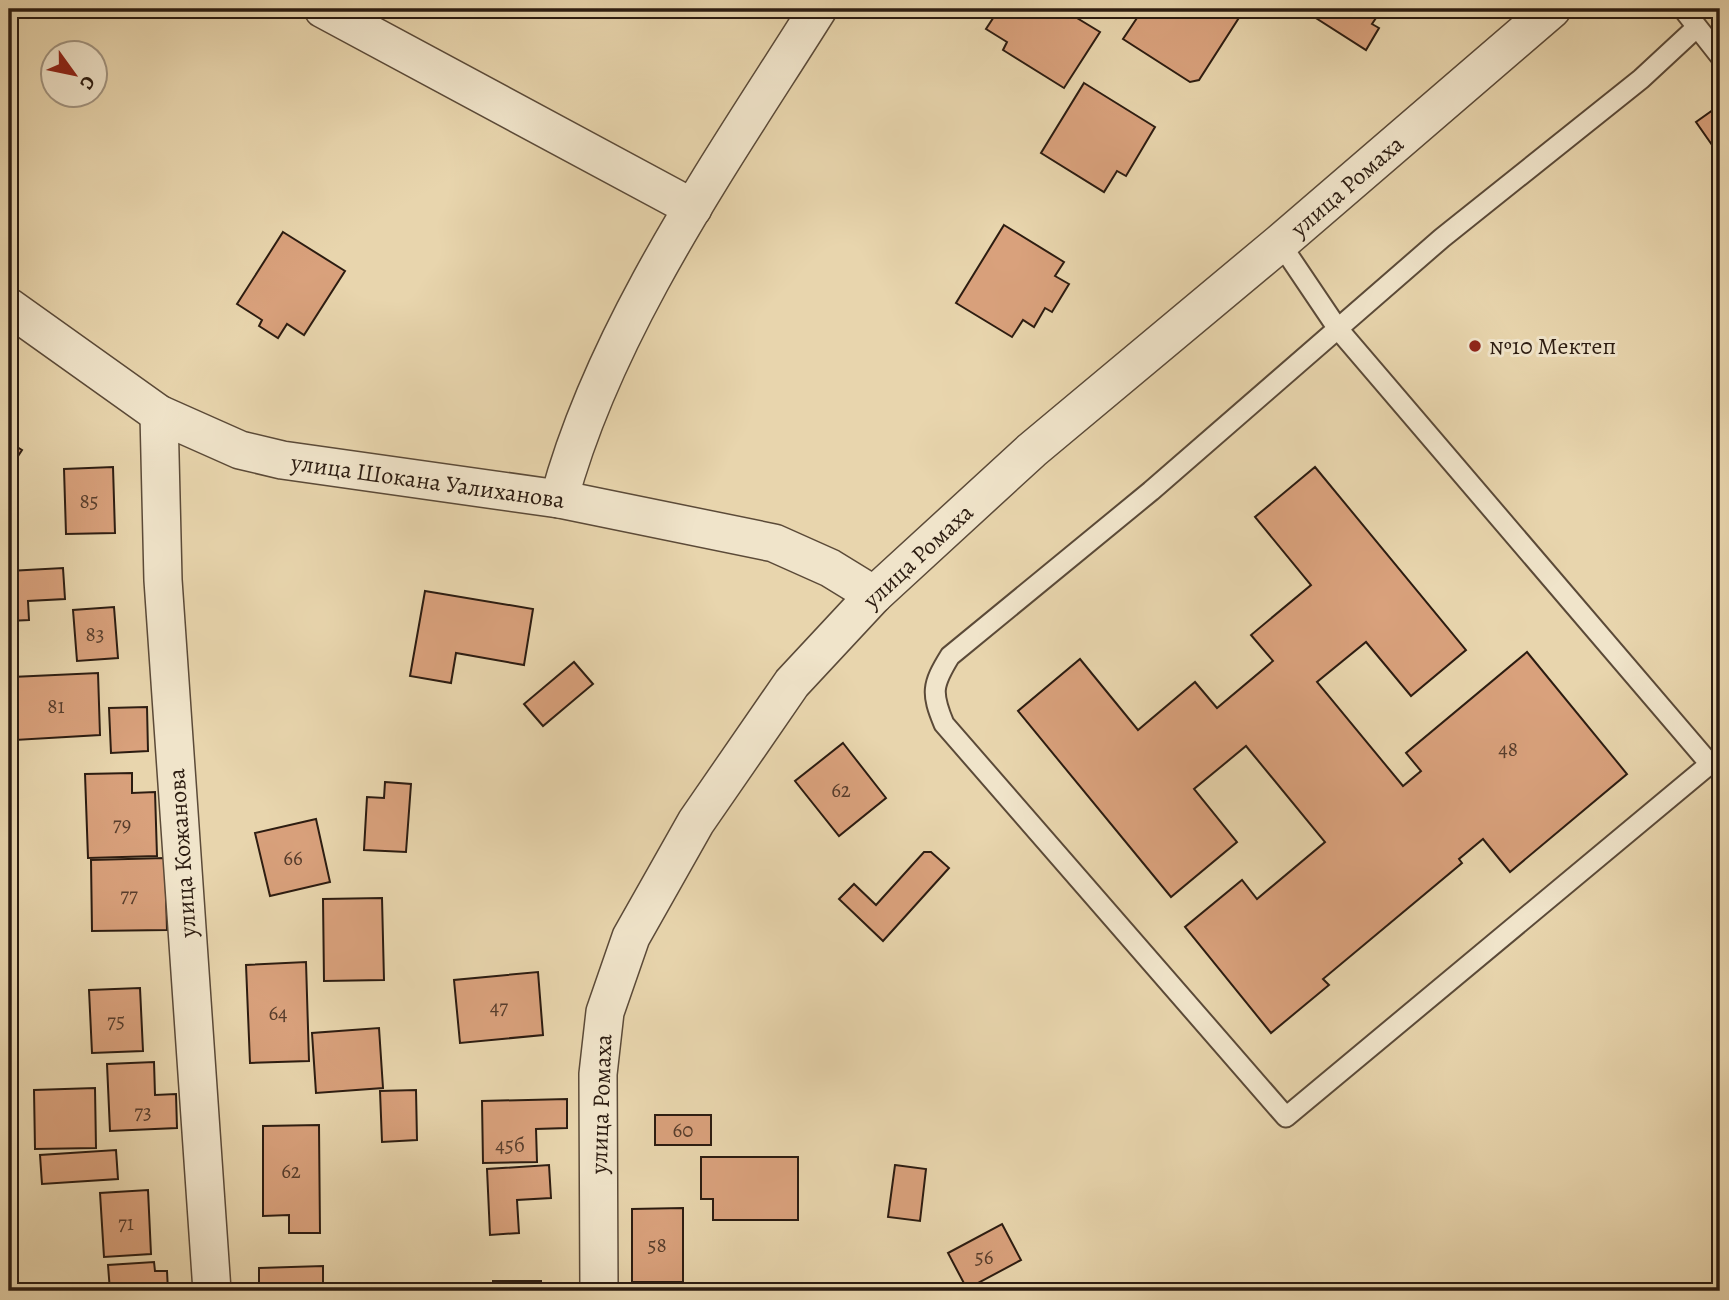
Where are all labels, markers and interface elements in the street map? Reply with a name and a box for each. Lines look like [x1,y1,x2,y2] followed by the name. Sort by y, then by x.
[38,38,108,108] north arrow
[73,71,102,95] text: С
[1283,128,1410,245] street label: улица Ромаха
[1489,330,1616,362] place label: №10 Мектеп
[1467,338,1483,354] marker: №10 Мектеп
[288,446,567,516] street label: улица Шокана Уалиханова
[79,487,99,515] house number: 85
[855,497,980,616] street label: улица Ромаха
[86,620,104,648] house number: 83
[47,692,65,720] house number: 81
[1498,735,1518,763] house number: 48
[160,767,204,940] street label: улица Кожанова
[831,776,851,804] house number: 62
[113,810,131,838] house number: 79
[283,844,303,872] house number: 66
[120,881,138,909] house number: 77
[490,993,508,1021] house number: 47
[268,999,288,1027] house number: 64
[107,1007,125,1035] house number: 75
[583,1034,619,1175] street label: улица Ромаха
[134,1098,152,1126] house number: 73
[673,1116,693,1144] house number: 60
[495,1131,525,1159] house number: 45б
[281,1157,301,1185] house number: 62
[118,1209,134,1237] house number: 71
[647,1231,667,1259] house number: 58
[975,1243,994,1271] house number: 56

